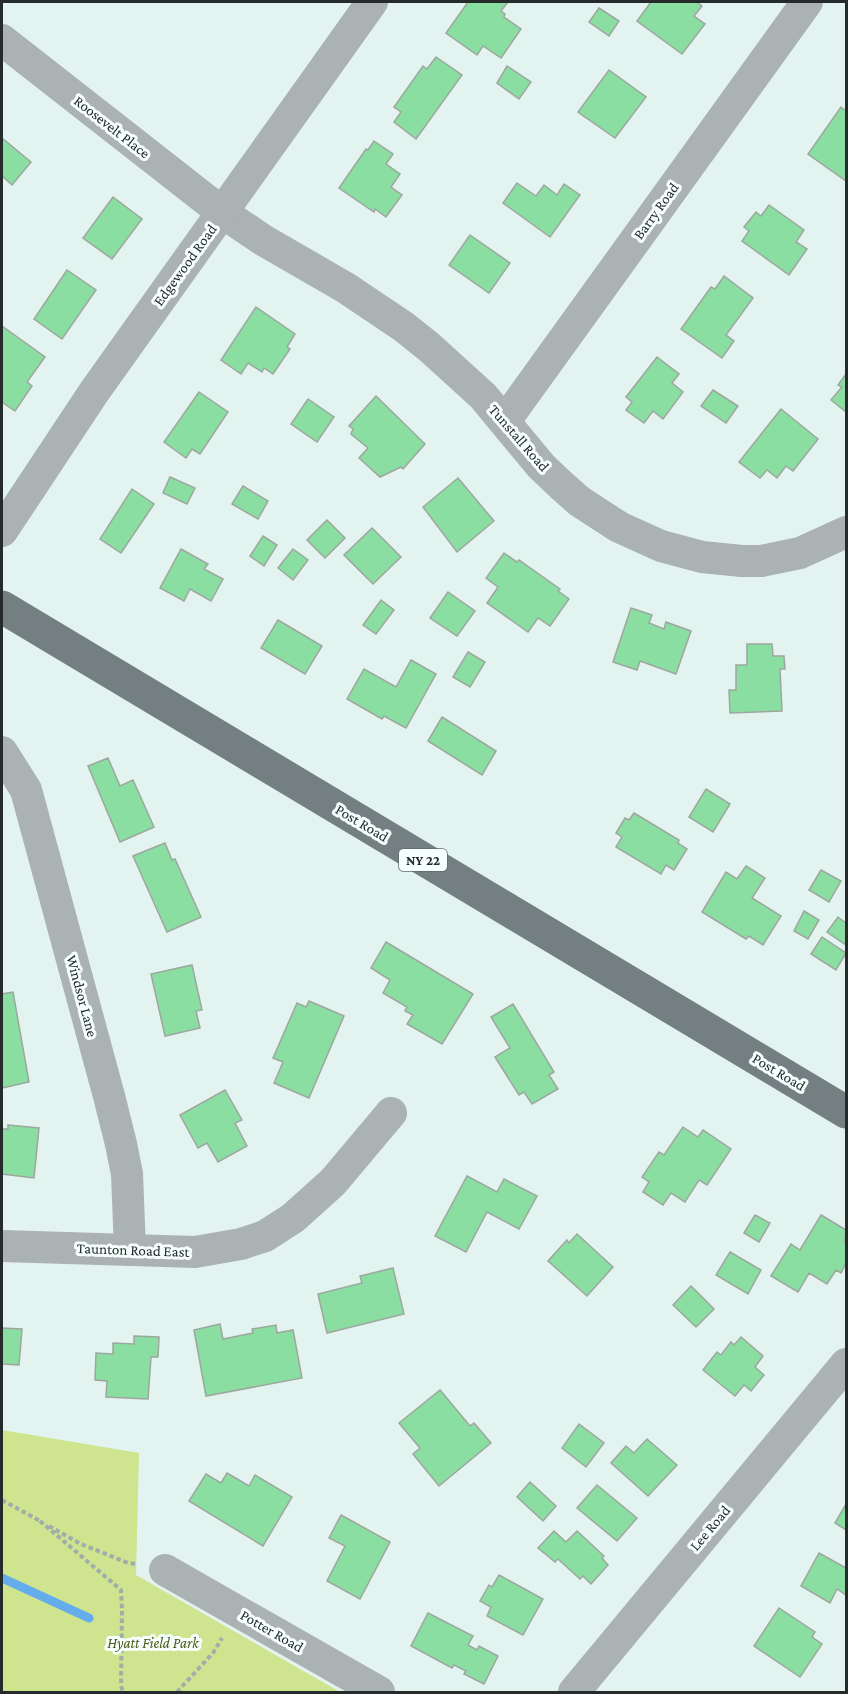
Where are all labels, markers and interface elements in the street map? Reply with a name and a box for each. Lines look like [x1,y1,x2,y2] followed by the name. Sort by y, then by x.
[71,92,153,162] street label: Roosevelt Place
[630,180,683,243] street label: Barry Road
[150,221,221,309] street label: Edgewood Road
[486,401,552,475] street label: Tunstall Road
[333,801,391,845] street label: Post Road
[399,849,447,871] road number: NY 22
[63,953,101,1039] street label: Windsor Lane
[750,1050,808,1094] street label: Post Road
[76,1240,191,1260] street label: Taunton Road East
[687,1502,734,1554] street label: Lee Road
[238,1607,306,1655] street label: Potter Road
[107,1635,200,1652] park label: Hyatt Field Park

